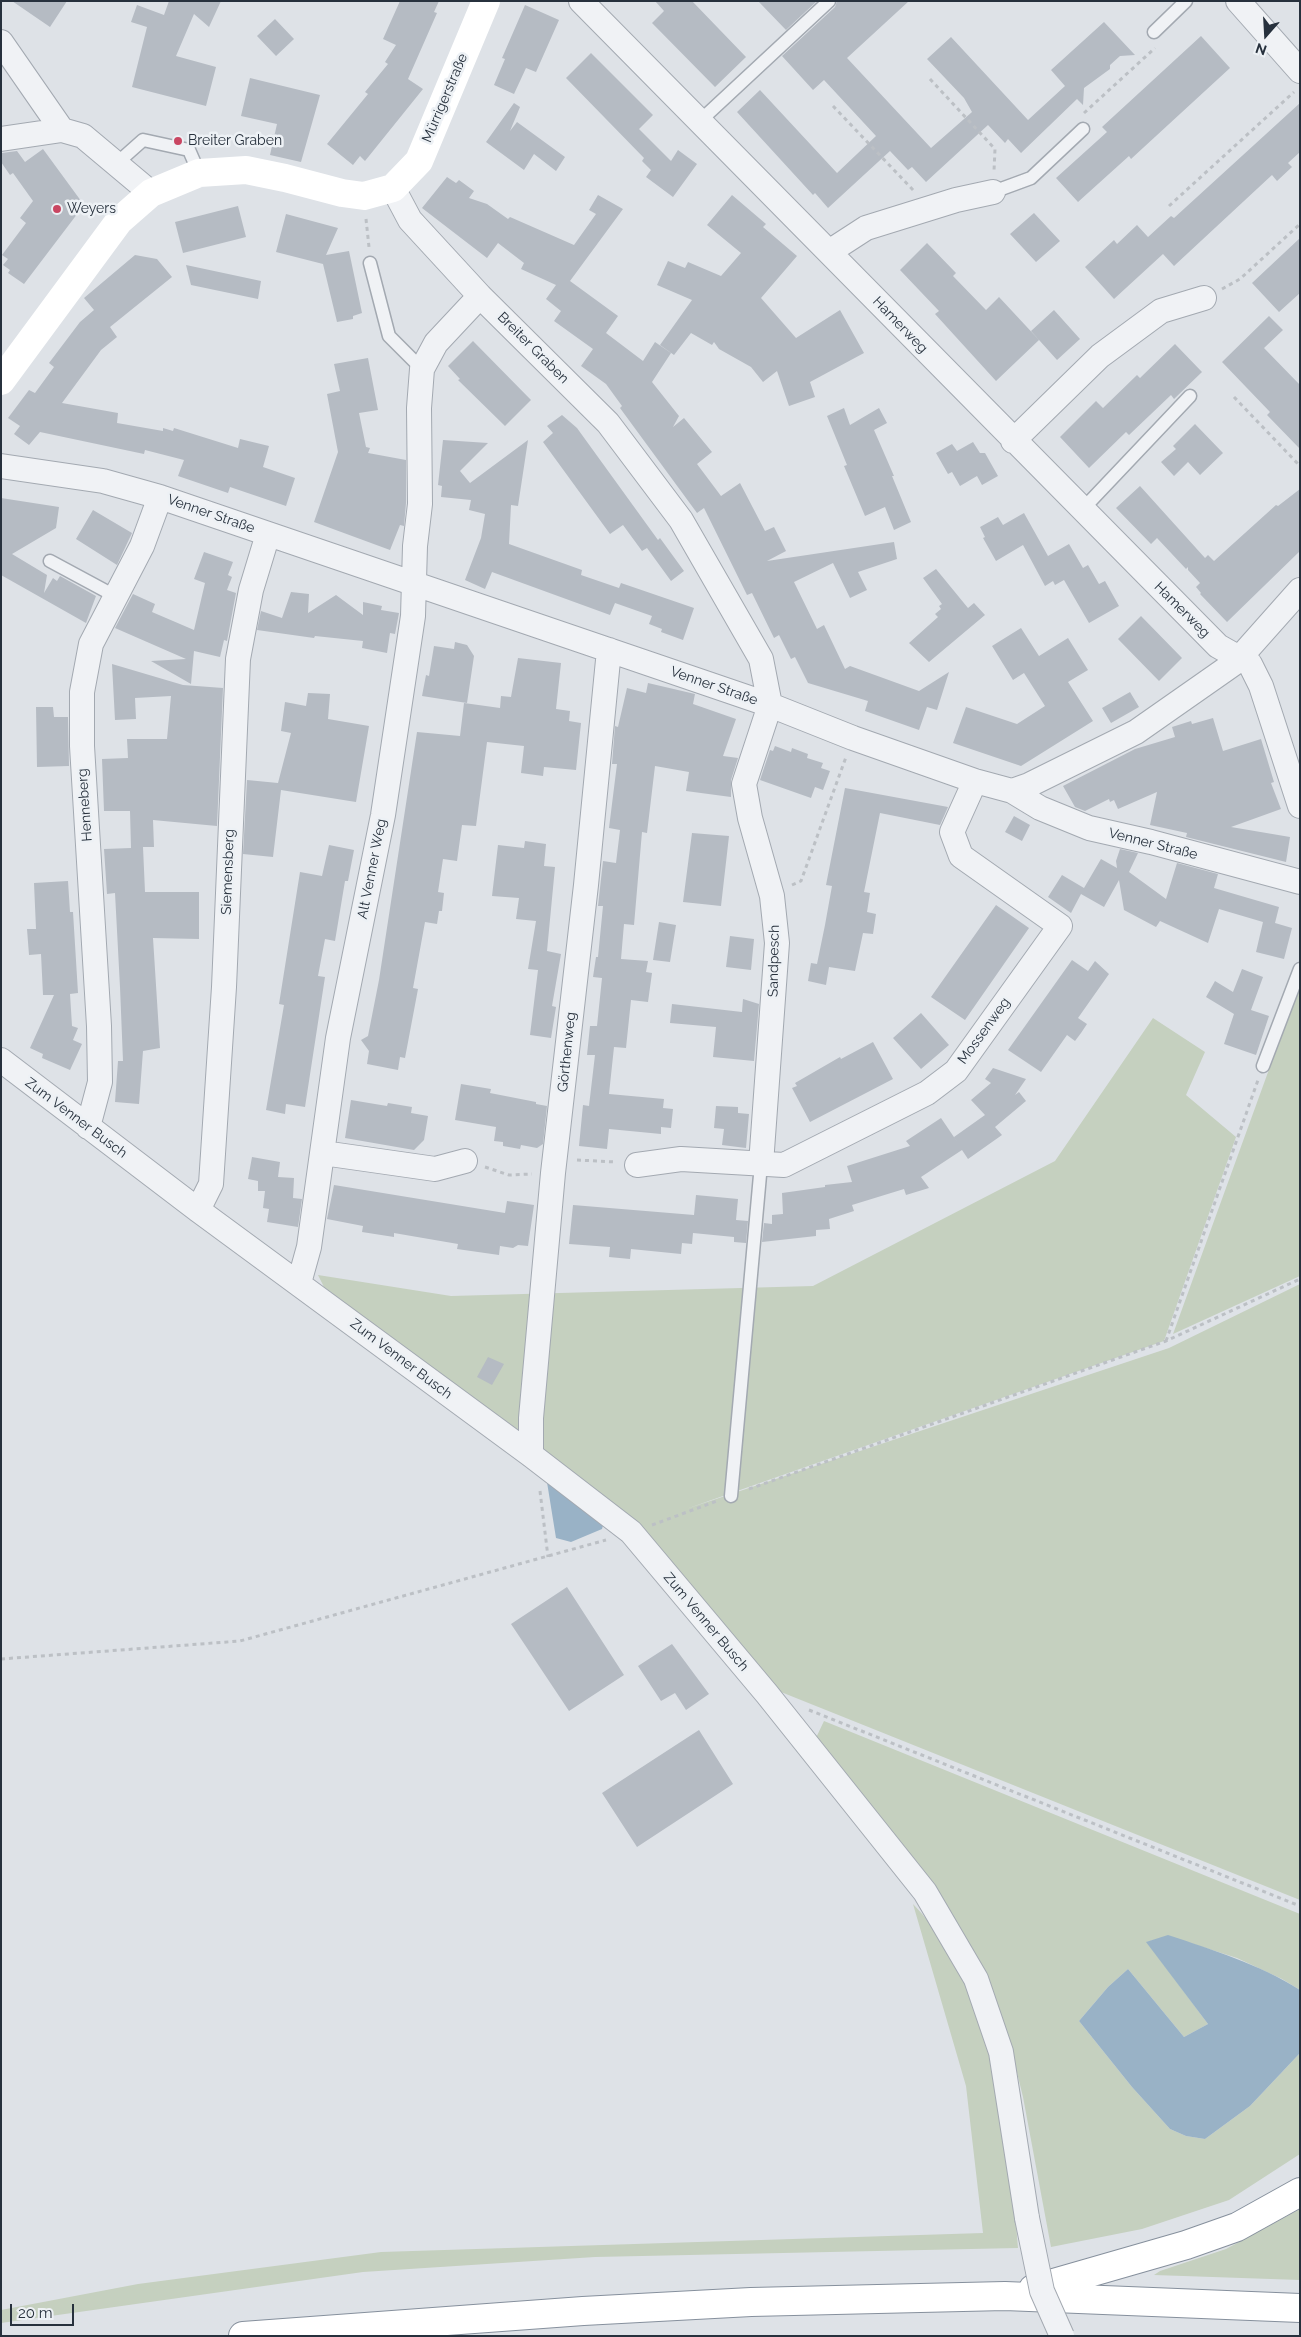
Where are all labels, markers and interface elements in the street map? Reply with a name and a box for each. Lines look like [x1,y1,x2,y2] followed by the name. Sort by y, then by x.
[1241,10,1291,60] north arrow
[1253,40,1269,58] text: N
[419,51,471,145] street label: Mürrigerstraße
[188,133,282,149] place label: Breiter Graben
[172,135,184,147] marker: Breiter Graben
[67,201,116,217] place label: Weyers
[51,203,63,215] marker: Weyers
[869,293,931,357] street label: Hamerweg
[494,309,572,387] street label: Breiter Graben
[165,491,257,537] street label: Venner Straße
[1151,579,1213,641] street label: Hamerweg
[668,663,760,709] street label: Venner Straße
[74,768,96,842] street label: Henneberg
[354,817,390,921] street label: Alt Venner Weg
[1107,825,1199,863] street label: Venner Straße
[218,829,238,915] street label: Siemensberg
[765,925,783,997] street label: Sandpesch
[954,994,1014,1068] street label: Mossenweg
[554,1011,580,1093] street label: Görthenweg
[22,1074,130,1162] street label: Zum Venner Busch
[347,1315,455,1403] street label: Zum Venner Busch
[660,1569,752,1675] street label: Zum Venner Busch
[12,2294,76,2326] scale bar
[18,2304,53,2322] text: 20 m

